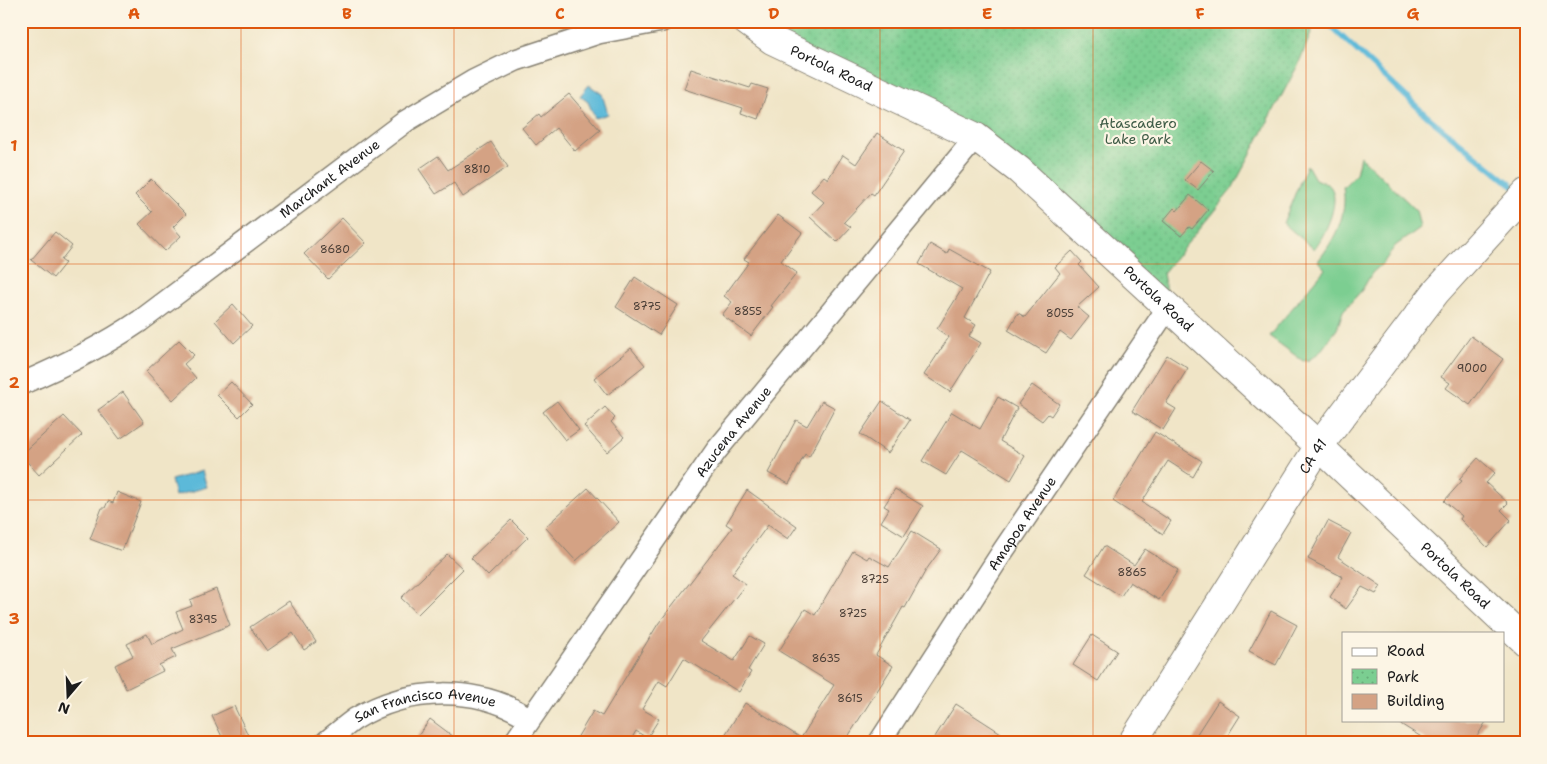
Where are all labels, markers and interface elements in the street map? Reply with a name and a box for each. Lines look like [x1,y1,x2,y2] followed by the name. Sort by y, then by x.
[128,3,140,24] text: A
[342,3,352,24] text: B
[555,3,565,24] text: C
[768,3,780,24] text: D
[982,3,992,24] text: E
[1195,3,1205,24] text: F
[1407,3,1420,24] text: G
[787,41,876,96] street label: Portola Road
[1099,114,1177,148] park label: Atascadero Lake Park
[10,135,18,156] text: 1
[276,135,383,222] street label: Marchant Avenue
[464,162,490,177] house number: 8810
[320,242,350,257] house number: 8680
[1120,262,1198,335] street label: Portola Road
[633,299,661,314] house number: 8775
[734,304,762,319] house number: 8855
[1046,306,1074,321] house number: 8055
[1457,361,1487,376] house number: 9000
[8,372,20,393] text: 2
[692,382,775,481] street label: Azucena Avenue
[1295,435,1330,477] street label: CA 41
[984,473,1060,574] street label: Amapoa Avenue
[1417,538,1494,613] street label: Portola Road
[1118,565,1147,580] house number: 8865
[861,572,889,587] house number: 8725
[839,606,867,621] house number: 8725
[8,608,20,629] text: 3
[189,612,217,627] house number: 8395
[1342,632,1504,722] legend
[1387,641,1425,661] text: Road
[812,651,841,666] house number: 8635
[1387,667,1419,687] text: Park
[42,672,92,722] north arrow
[351,685,499,727] street label: San Francisco Avenue
[837,691,863,706] house number: 8615
[1387,691,1444,711] text: Building
[56,698,72,719] text: N

